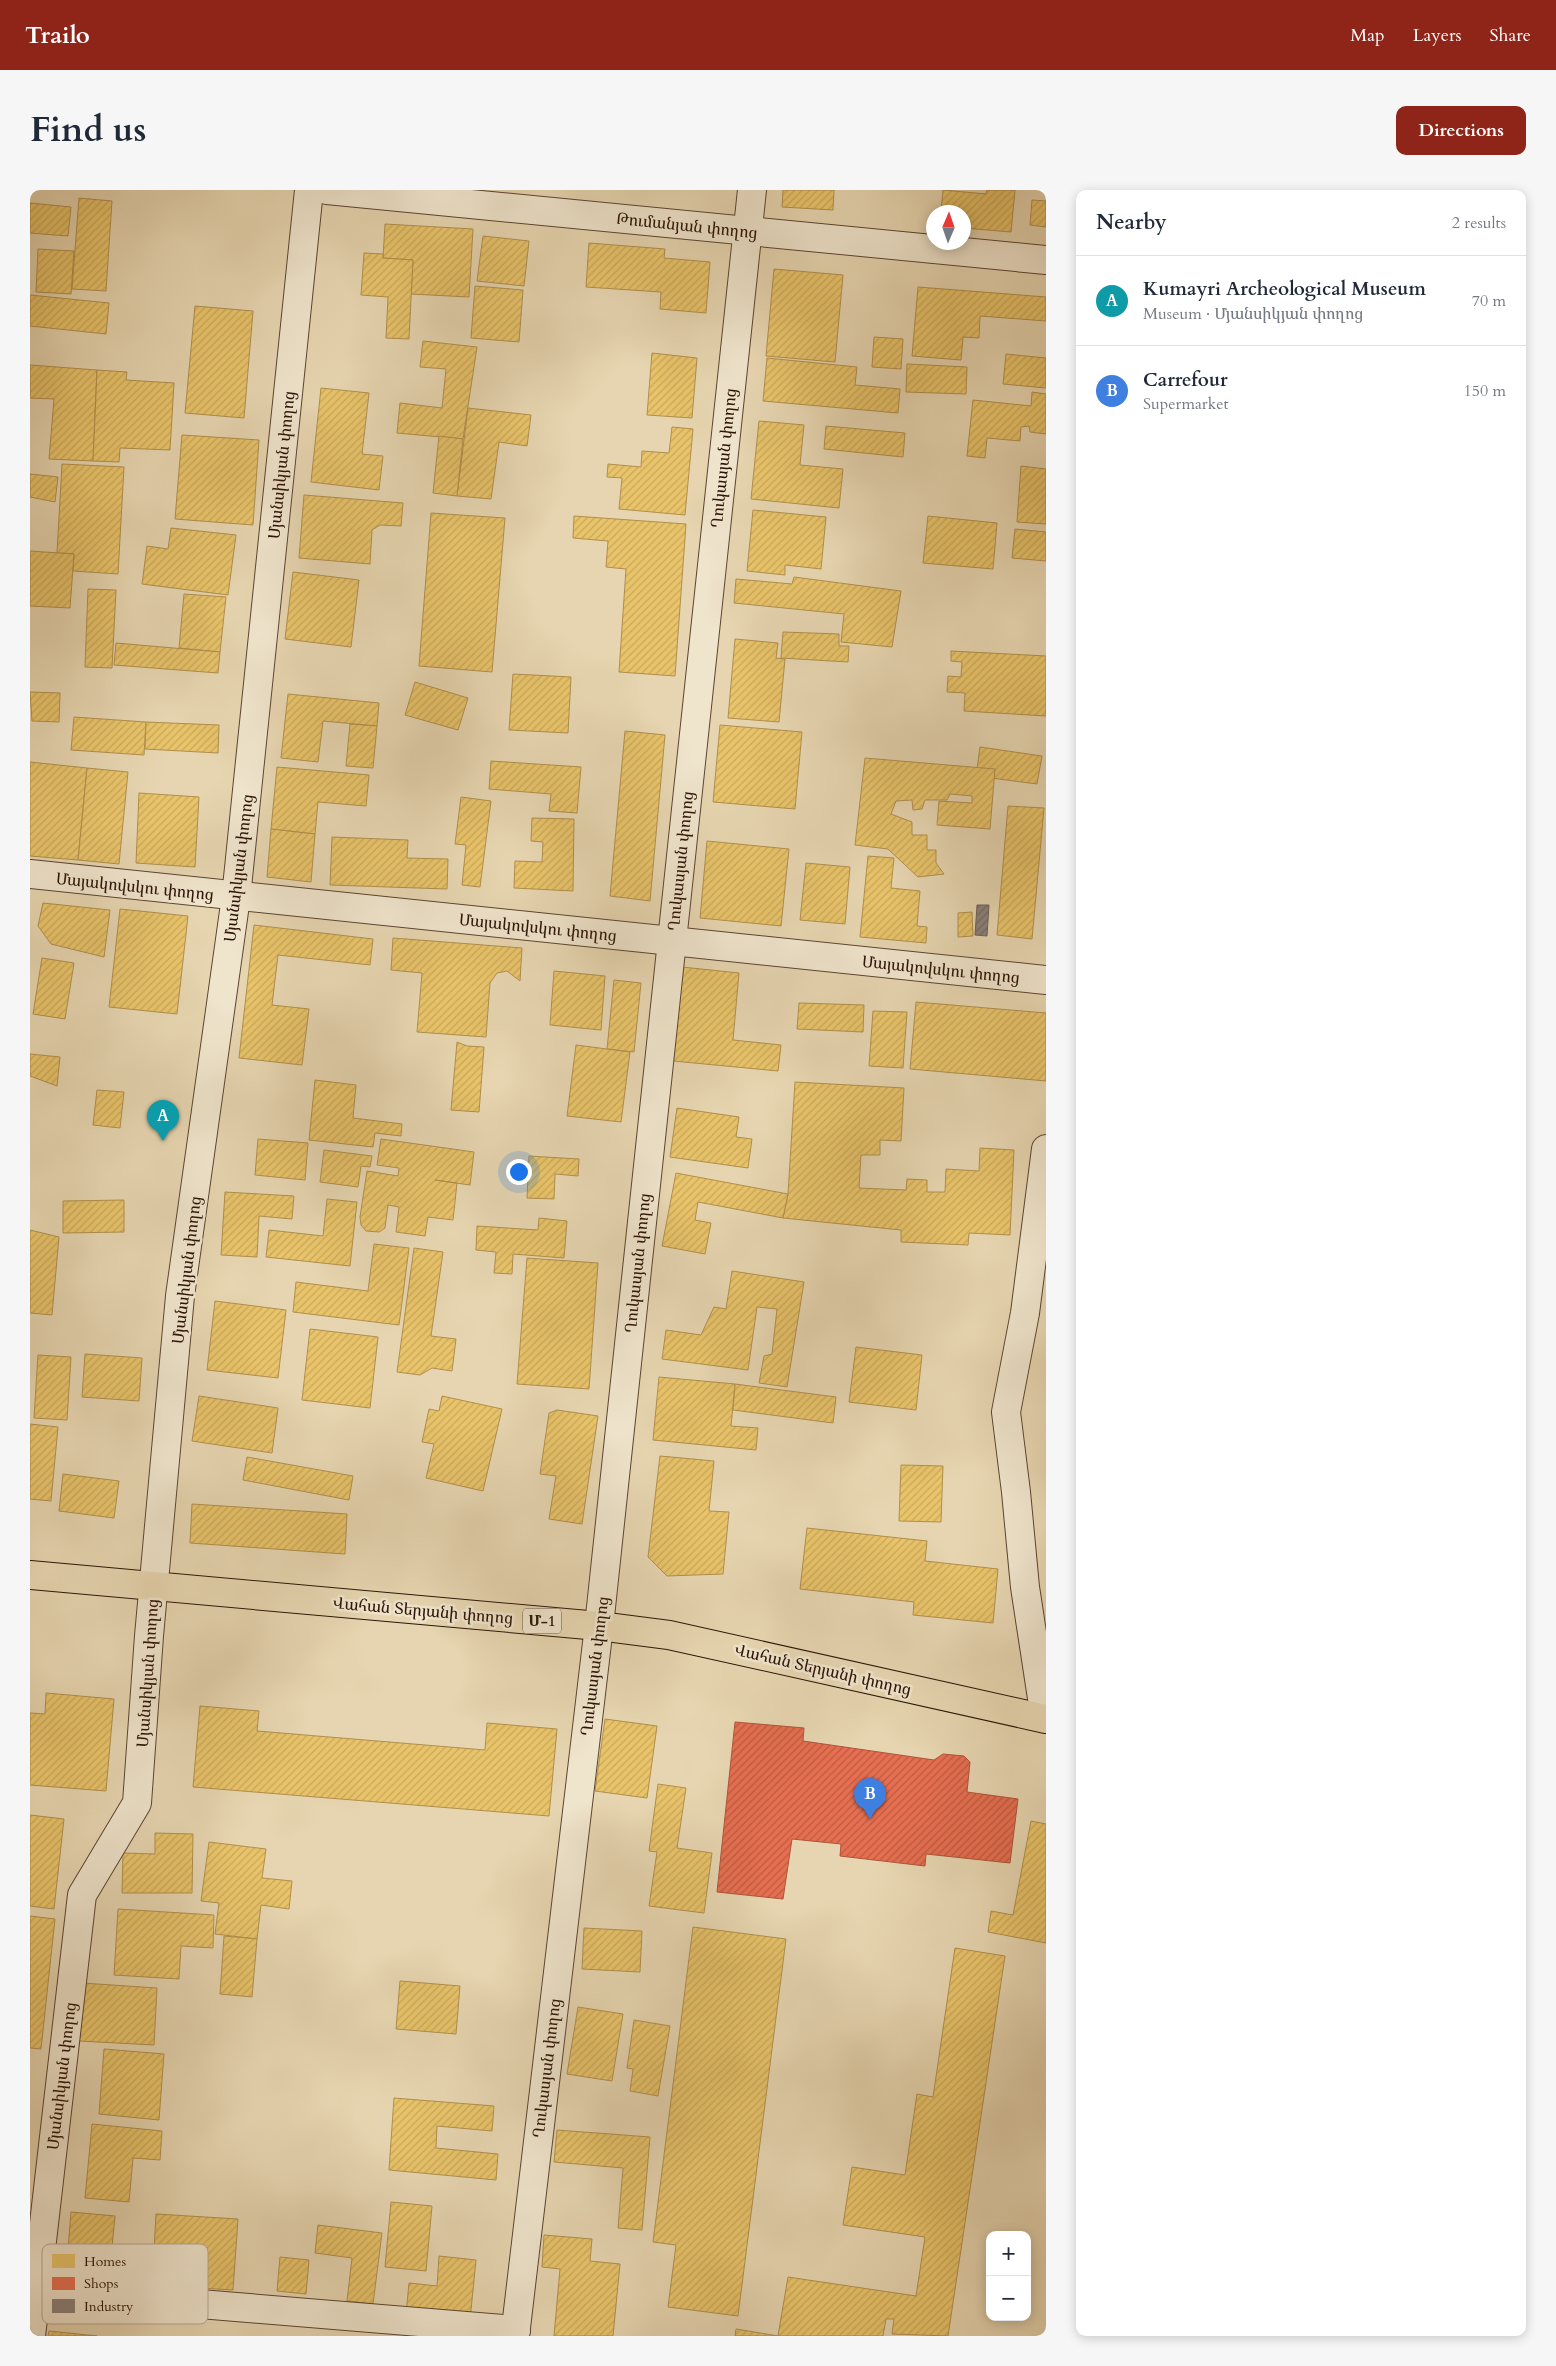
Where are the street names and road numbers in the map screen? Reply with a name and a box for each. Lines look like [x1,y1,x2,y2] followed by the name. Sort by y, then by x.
[615,208,759,244] street label: Թումանյան փողոց
[706,387,742,529] street label: Ղուկասյան փողոց
[263,390,301,540] street label: Մյանսիկյան փողոց
[663,790,699,932] street label: Ղուկասյան փողոց
[219,793,259,943] street label: Մյանսիկյան փողոց
[55,868,215,906] street label: Մայակովսկու փողոց
[458,909,618,947] street label: Մայակովսկու փողոց
[861,951,1021,989] street label: Մայակովսկու փողոց
[620,1192,656,1334] street label: Ղուկասյան փողոց
[167,1195,207,1345] street label: Մյանսիկյան փողոց
[332,1592,514,1630] street label: Վահան Տերյանի փողոց
[576,1595,614,1737] street label: Ղուկասյան փողոց
[132,1598,164,1748] street label: Մյանսիկյան փողոց
[523,1608,561,1634] road number: Մ-1
[732,1639,913,1701] street label: Վահան Տերյանի փողոց
[528,1997,566,2139] street label: Ղուկասյան փողոց
[42,2001,82,2151] street label: Մյանսիկյան փողոց

